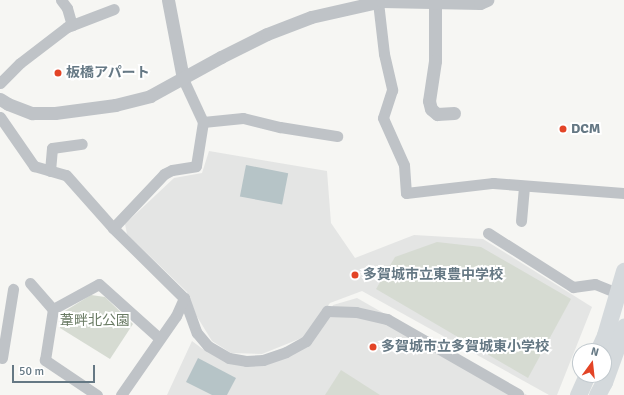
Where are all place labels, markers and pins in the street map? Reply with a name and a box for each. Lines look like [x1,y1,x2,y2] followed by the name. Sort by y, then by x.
[66,65,150,81] place label: 板橋アパート
[53,68,63,78] marker: 板橋アパート
[571,121,601,137] place label: DCM
[558,124,568,134] marker: DCM
[363,267,503,283] place label: 多賀城市立東豊中学校
[350,270,360,280] marker: 多賀城市立東豊中学校
[381,339,549,355] place label: 多賀城市立多賀城東小学校
[368,342,378,352] marker: 多賀城市立多賀城東小学校

